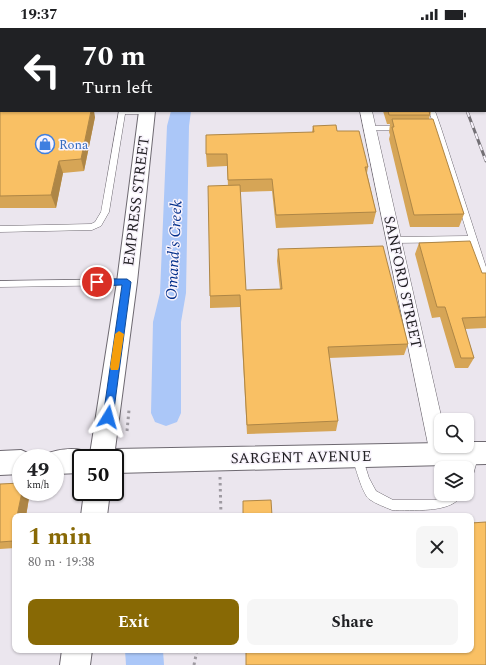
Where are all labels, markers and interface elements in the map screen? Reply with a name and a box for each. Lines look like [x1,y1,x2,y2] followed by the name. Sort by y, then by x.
[20,3,58,26] text: 19:37
[82,35,146,78] text: 70 m
[16,44,68,96] icon: left
[82,74,153,101] text: Turn left
[34,133,56,155] shop icon: Rona
[59,135,89,155] place label: Rona
[117,135,156,267] street label: EMPRESS STREET
[159,199,189,301] water label: Omand's Creek
[377,214,428,351] street label: SANFORD STREET
[80,265,114,299] pin
[86,271,108,293] icon: arrive
[87,396,129,438] position arrow
[434,413,474,501] map controls
[434,413,474,453] button: search
[230,445,372,470] street label: SARGENT AVENUE
[72,449,124,501] speed limit sign: 50
[27,455,49,485] text: 49
[434,461,474,501] button: layers
[27,477,49,493] text: km/h
[28,519,92,555] text: 1 min
[416,526,458,568] button: close
[28,552,94,572] text: 80 m · 19:38
[28,599,239,645] button: Exit
[247,599,458,645] button: Share

